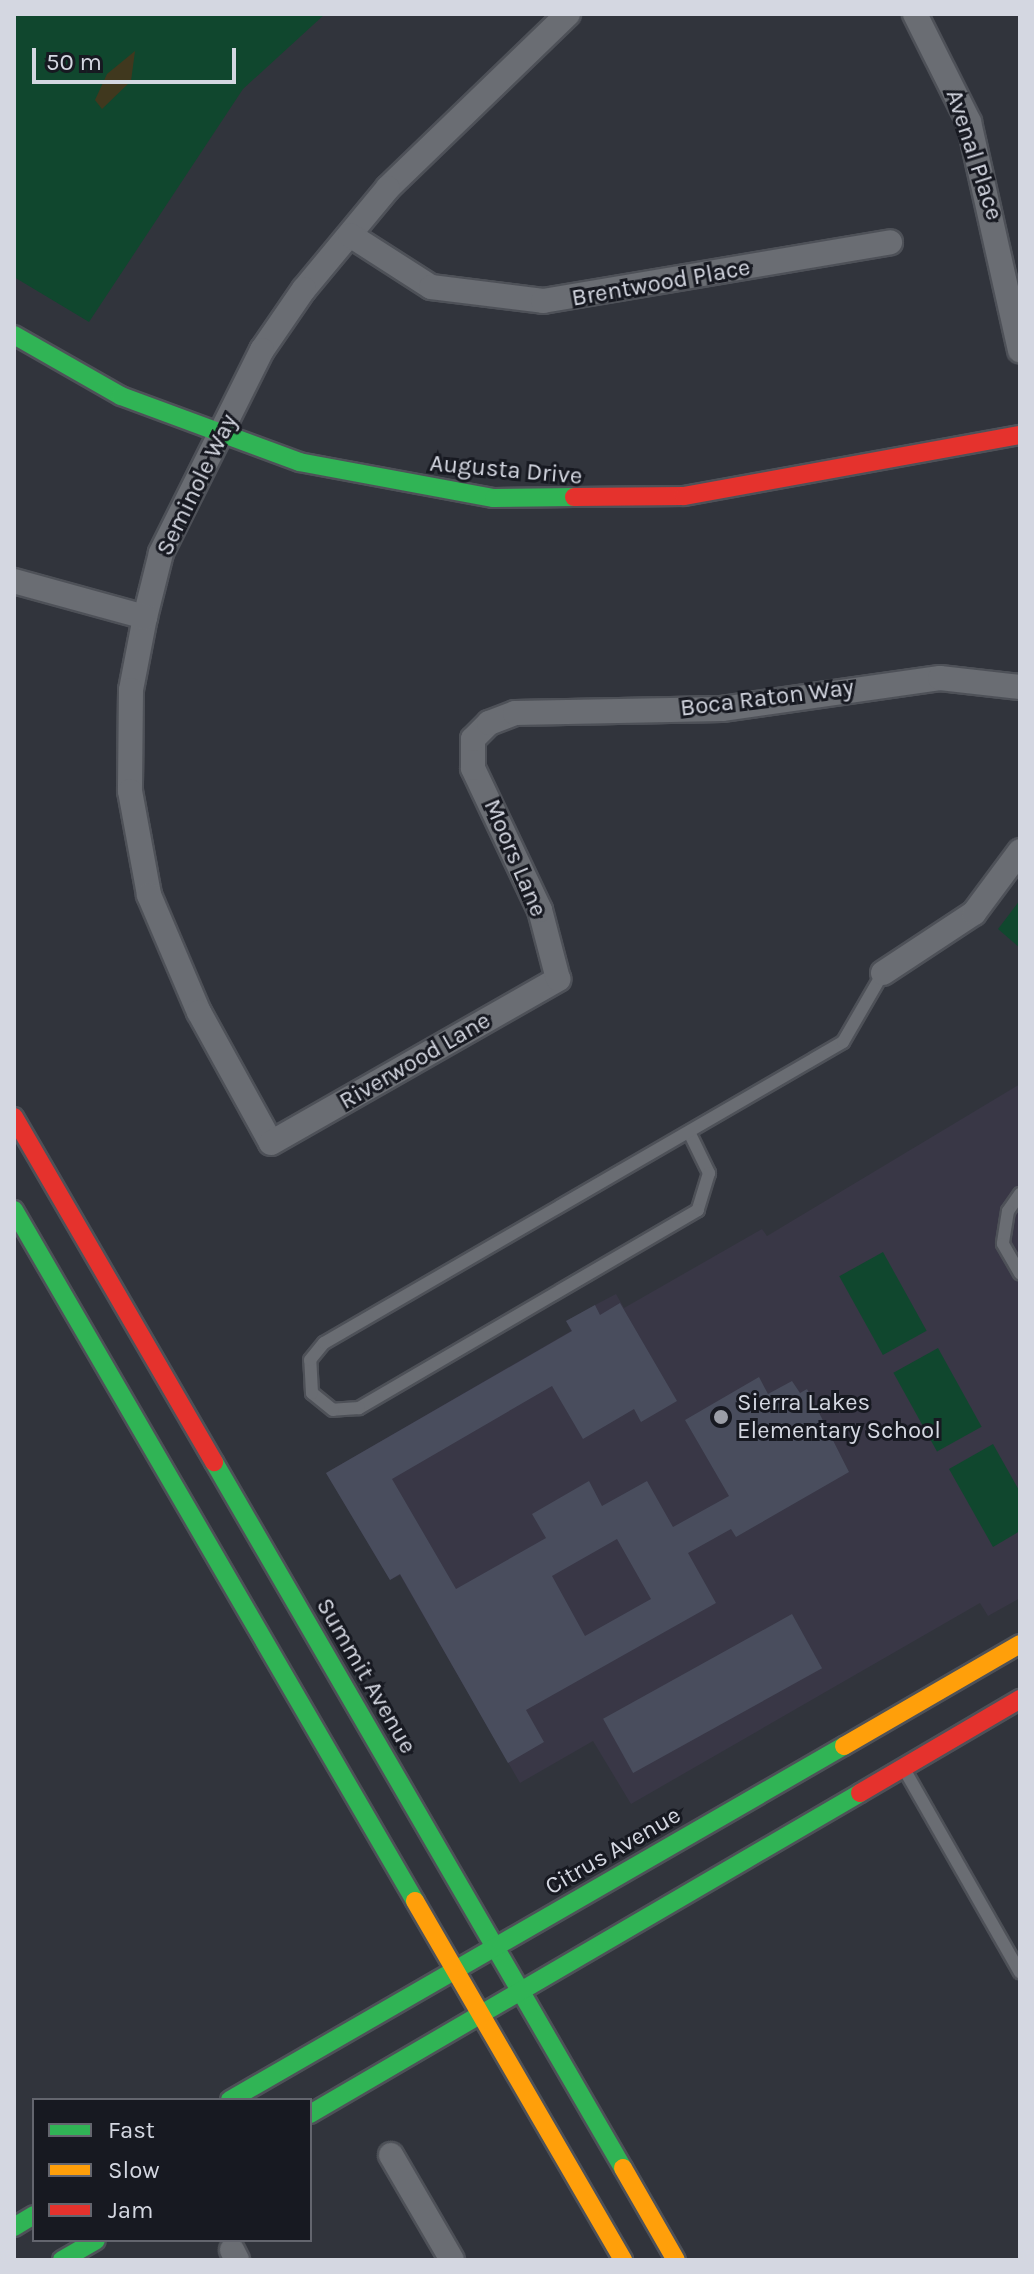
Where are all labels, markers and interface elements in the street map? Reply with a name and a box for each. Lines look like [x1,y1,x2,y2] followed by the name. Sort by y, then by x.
[36,32,240,82] scale bar
[46,48,102,76] text: 50 m
[939,86,1009,224] street label: Avenal Place
[569,253,753,313] street label: Brentwood Place
[150,410,244,560] street label: Seminole Way
[429,449,583,491] street label: Augusta Drive
[679,673,855,723] street label: Boca Raton Way
[477,795,553,921] street label: Moors Lane
[334,1006,496,1116] street label: Riverwood Lane
[737,1389,941,1445] place label: Sierra Lakes Elementary School
[712,1408,730,1426] marker: Sierra Lakes Elementary School
[310,1593,422,1759] street label: Summit Avenue
[540,1801,686,1901] street label: Citrus Avenue
[32,2098,312,2242] legend
[108,2116,155,2144] text: Fast
[108,2156,160,2184] text: Slow
[108,2196,153,2224] text: Jam

